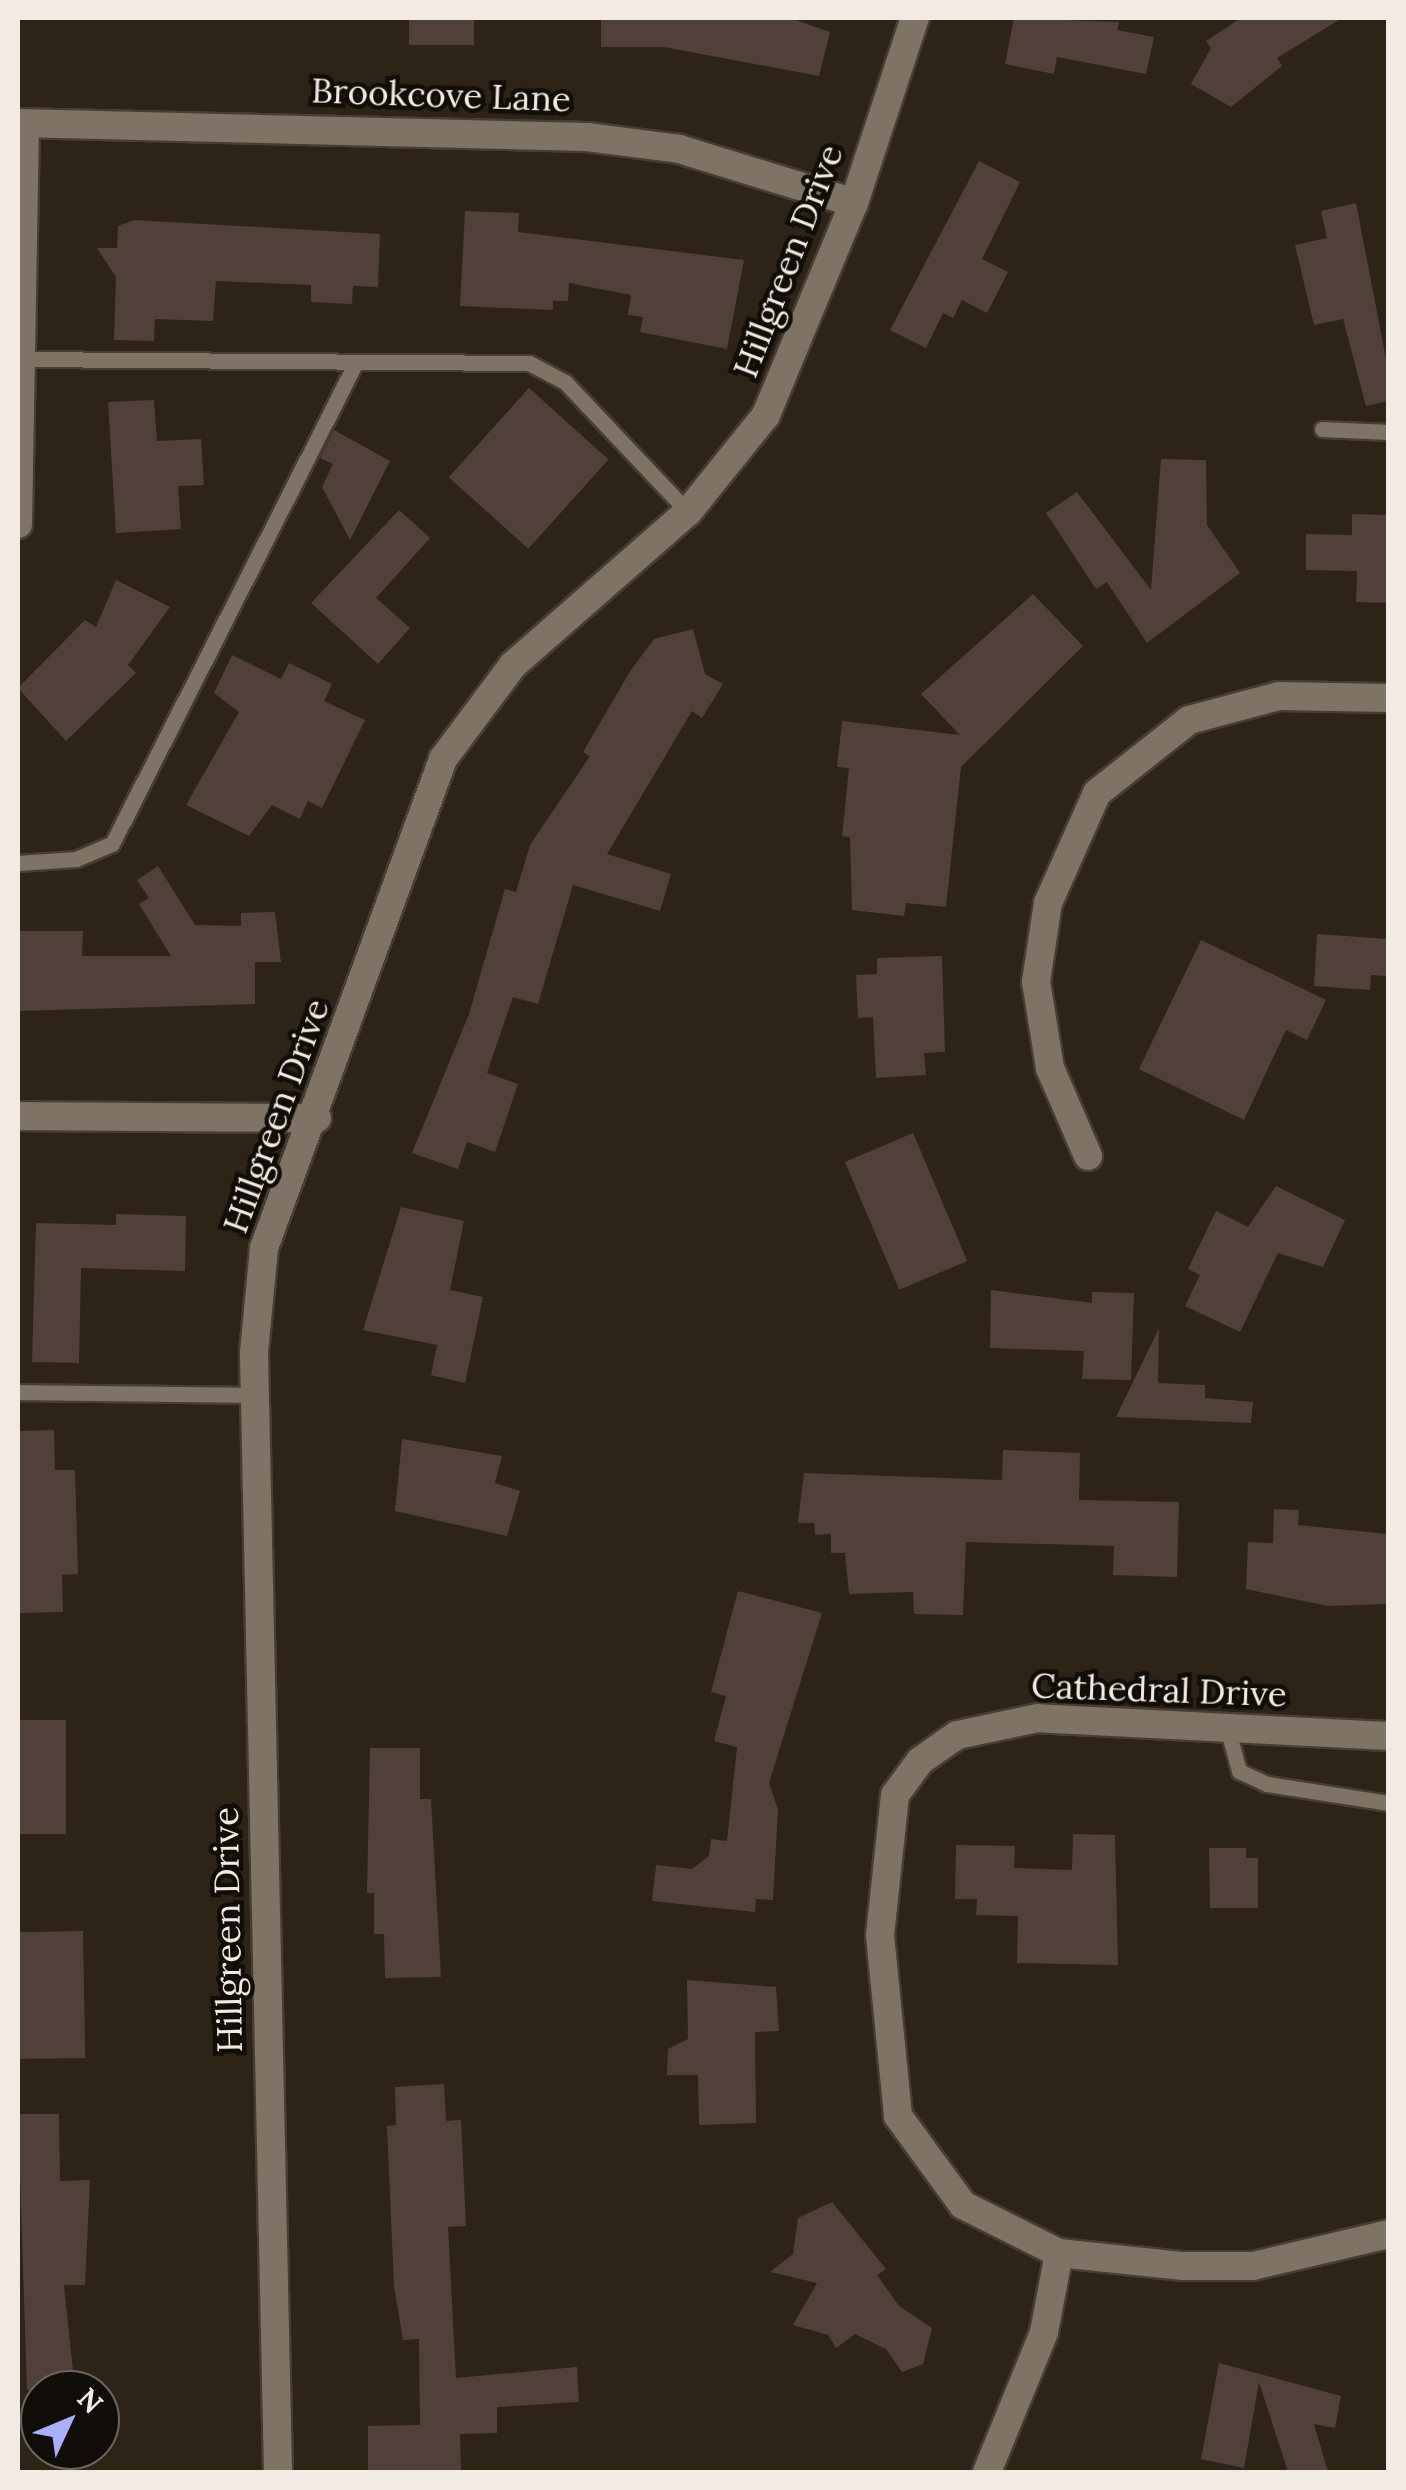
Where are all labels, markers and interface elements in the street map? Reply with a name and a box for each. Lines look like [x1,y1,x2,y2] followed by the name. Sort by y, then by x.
[311,69,571,121] street label: Brookcove Lane
[724,139,852,383] street label: Hillgreen Drive
[214,993,338,1239] street label: Hillgreen Drive
[1030,1665,1288,1715] street label: Cathedral Drive
[205,1807,251,2053] street label: Hillgreen Drive
[20,2370,120,2470] north arrow
[70,2380,111,2421] text: N

